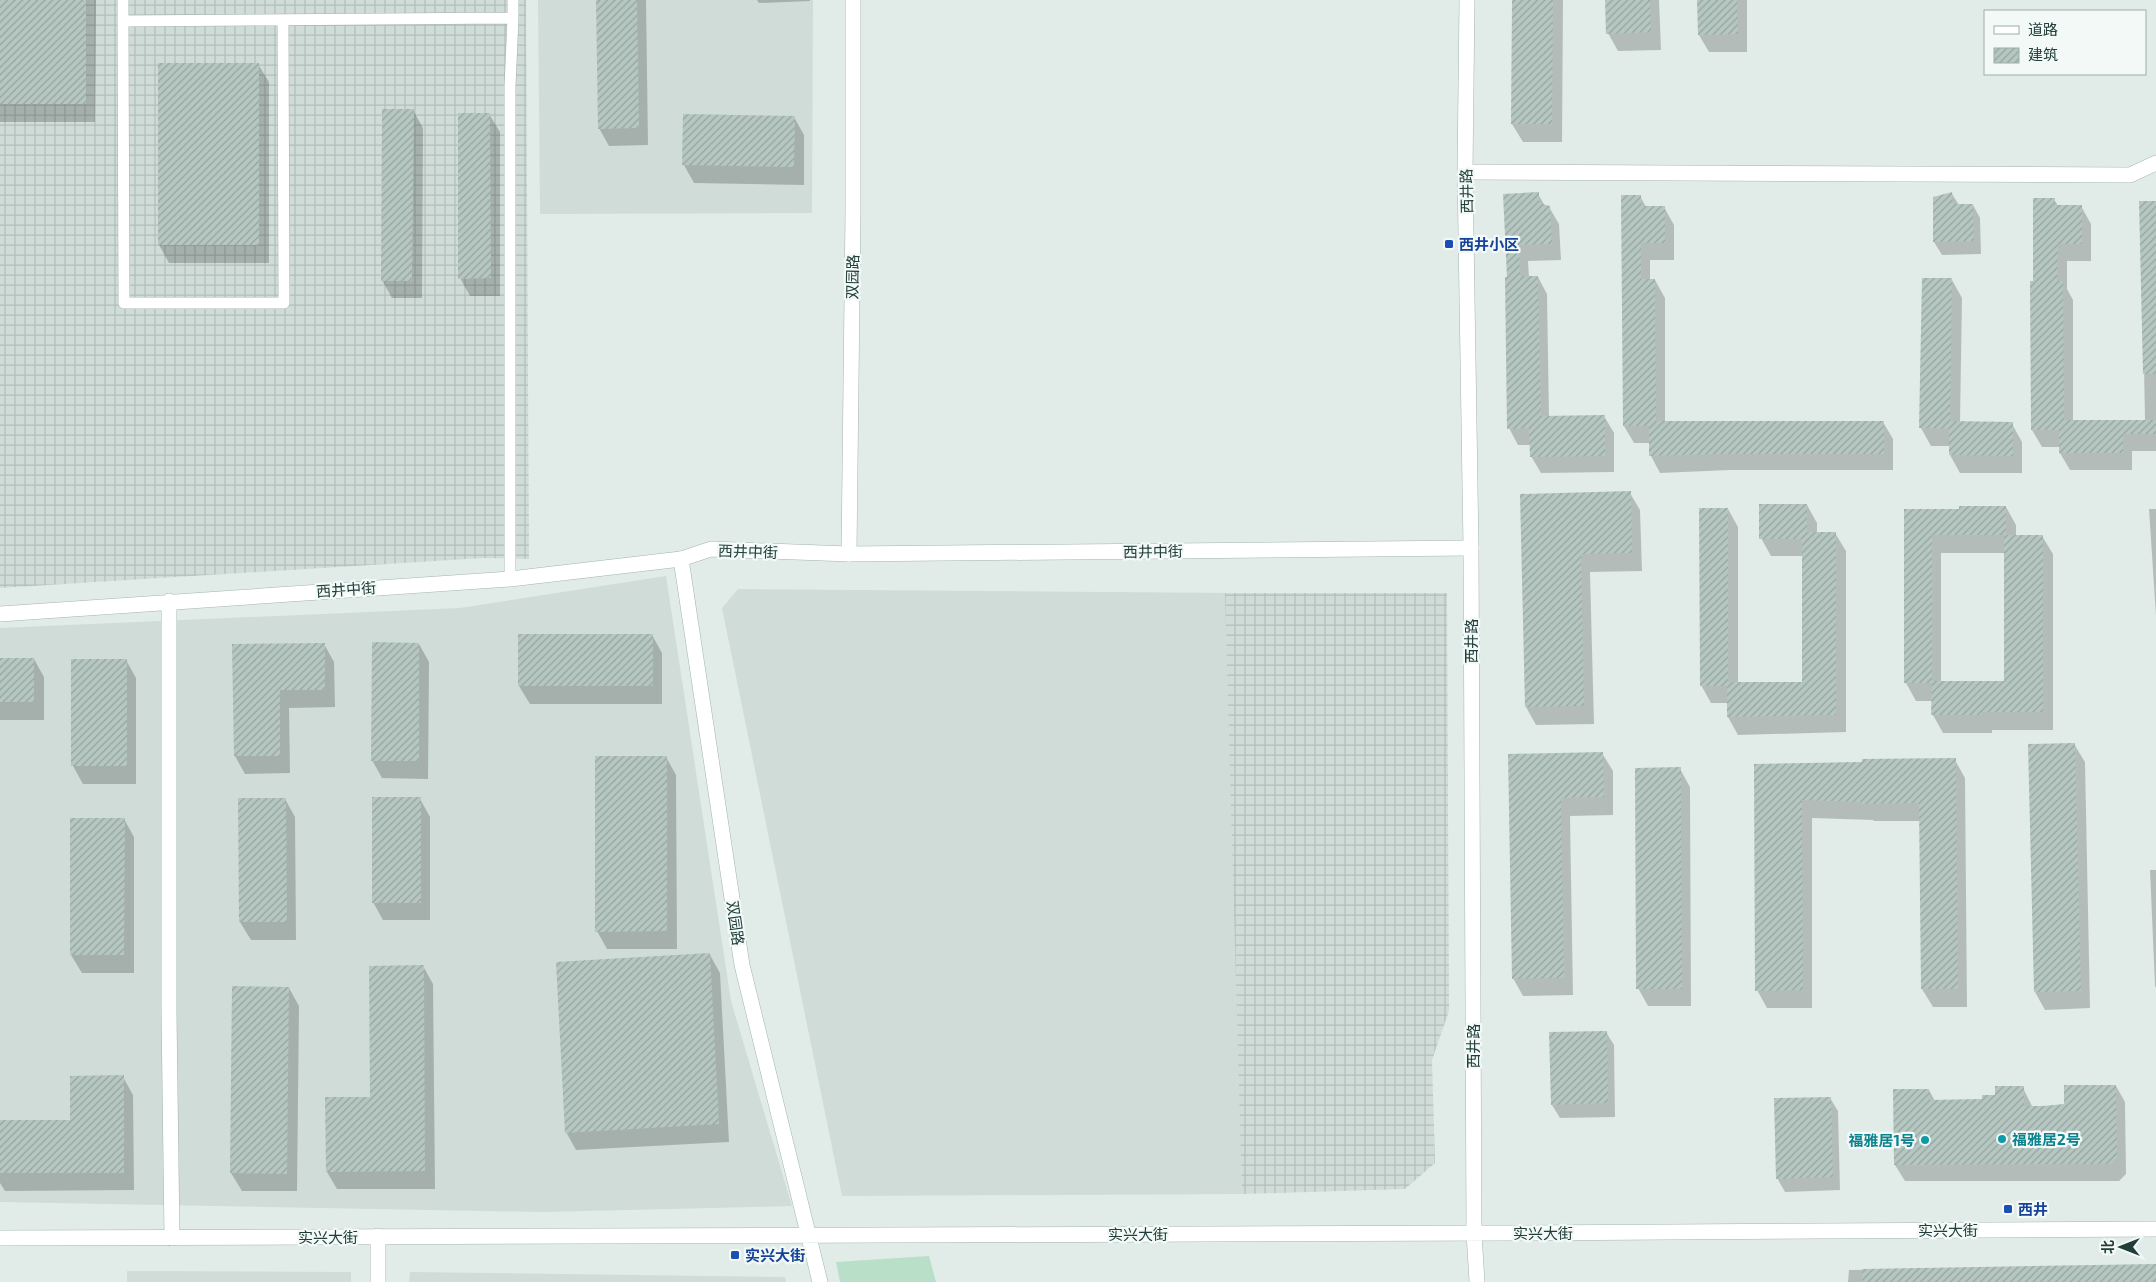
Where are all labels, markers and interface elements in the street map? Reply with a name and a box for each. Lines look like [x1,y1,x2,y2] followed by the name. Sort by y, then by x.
[1984,10,2146,75] legend
[2028,20,2058,38] text: 道路
[2028,45,2058,63] text: 建筑
[1457,168,1475,214] street label: 西井路
[1459,235,1519,253] place label: 西井小区
[1443,238,1455,250] marker: 西井小区
[843,254,861,300] street label: 双园路
[718,541,778,561] street label: 西井中街
[1123,541,1183,561] street label: 西井中街
[315,578,377,600] street label: 西井中街
[1462,618,1480,664] street label: 西井路
[724,899,748,947] street label: 双园路
[1464,1023,1482,1069] street label: 西井路
[2012,1130,2081,1148] place label: 福雅居2号
[1849,1131,1915,1149] place label: 福雅居1号
[1996,1133,2008,1145] marker: 福雅居2号
[1919,1134,1931,1146] marker: 福雅居1号
[2018,1200,2048,1218] place label: 西井
[2002,1203,2014,1215] marker: 西井
[1918,1221,1978,1239] street label: 实兴大街
[2096,1222,2146,1272] north arrow
[1513,1224,1573,1242] street label: 实兴大街
[1108,1225,1168,1243] street label: 实兴大街
[298,1228,358,1246] street label: 实兴大街
[2099,1240,2116,1254] text: 北
[745,1246,805,1264] place label: 实兴大街
[729,1249,741,1261] marker: 实兴大街

